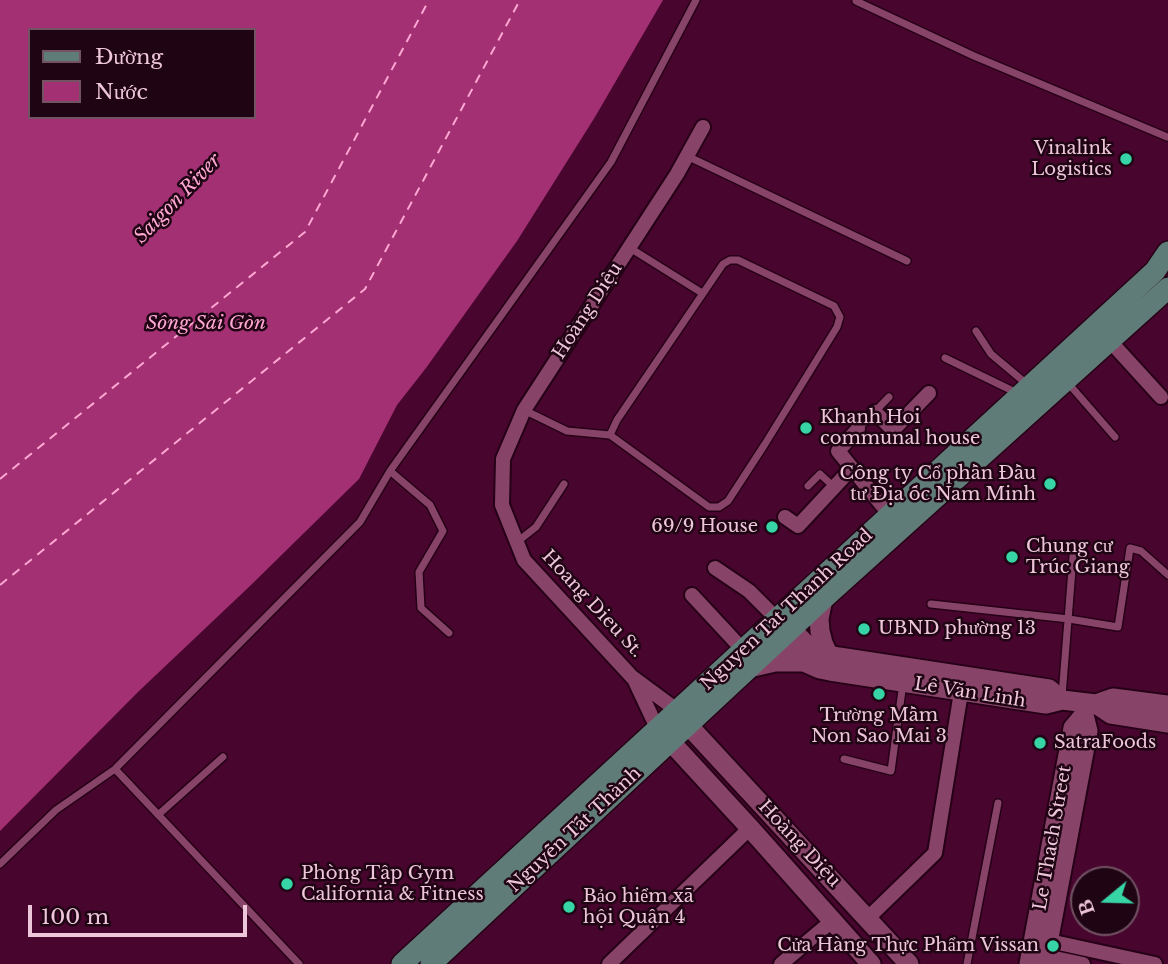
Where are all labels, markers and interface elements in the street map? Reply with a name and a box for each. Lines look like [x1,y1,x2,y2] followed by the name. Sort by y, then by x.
[28,28,256,119] legend
[95,44,163,70] text: Đường
[95,79,148,105] text: Nước
[1031,138,1112,180] place label: Vinalink Logistics
[130,150,226,248] water label: Saigon River
[1118,151,1134,167] marker: Vinalink Logistics
[549,259,627,363] street label: Hoàng Diệu
[146,313,266,335] water label: Sông Sài Gòn
[820,407,980,450] place label: Khanh Hoi communal house
[798,420,814,436] marker: Khanh Hoi communal house
[839,463,1036,505] place label: Công ty Cổ phần Đầu tư Địa ốc Nam Minh
[1042,476,1058,492] marker: Công ty Cổ phần Đầu tư Địa ốc Nam Minh
[651,516,758,538] place label: 69/9 House
[764,519,780,535] marker: 69/9 House
[697,525,877,695] street label: Nguyen Tat Thanh Road
[1026,536,1130,578] place label: Chung cư Trúc Giang
[537,546,647,662] street label: Hoang Dieu St.
[1004,549,1020,565] marker: Chung cư Trúc Giang
[878,618,1036,640] place label: UBND phường 13
[856,621,872,637] marker: UBND phường 13
[913,674,1027,712] street label: Lê Văn Linh
[871,686,887,702] marker: Trường Mầm Non Sao Mai 3
[811,705,947,748] place label: Trường Mầm Non Sao Mai 3
[1054,732,1156,754] place label: SatraFoods
[1032,735,1048,751] marker: SatraFoods
[504,763,646,897] street label: Nguyễn Tất Thành
[1030,764,1076,912] street label: Le Thach Street
[753,796,845,892] street label: Hoàng Diệu
[301,863,484,906] place label: Phòng Tập Gym California & Fitness
[1070,866,1140,936] north arrow
[279,876,295,892] marker: Phòng Tập Gym California & Fitness
[583,886,694,928] place label: Bảo hiểm xã hội Quận 4
[32,890,250,934] scale bar
[1073,896,1100,918] text: B
[561,899,577,915] marker: Bảo hiểm xã hội Quận 4
[41,904,109,930] text: 100 m
[777,935,1039,957] place label: Cửa Hàng Thực Phẩm Vissan
[1045,938,1061,954] marker: Cửa Hàng Thực Phẩm Vissan

